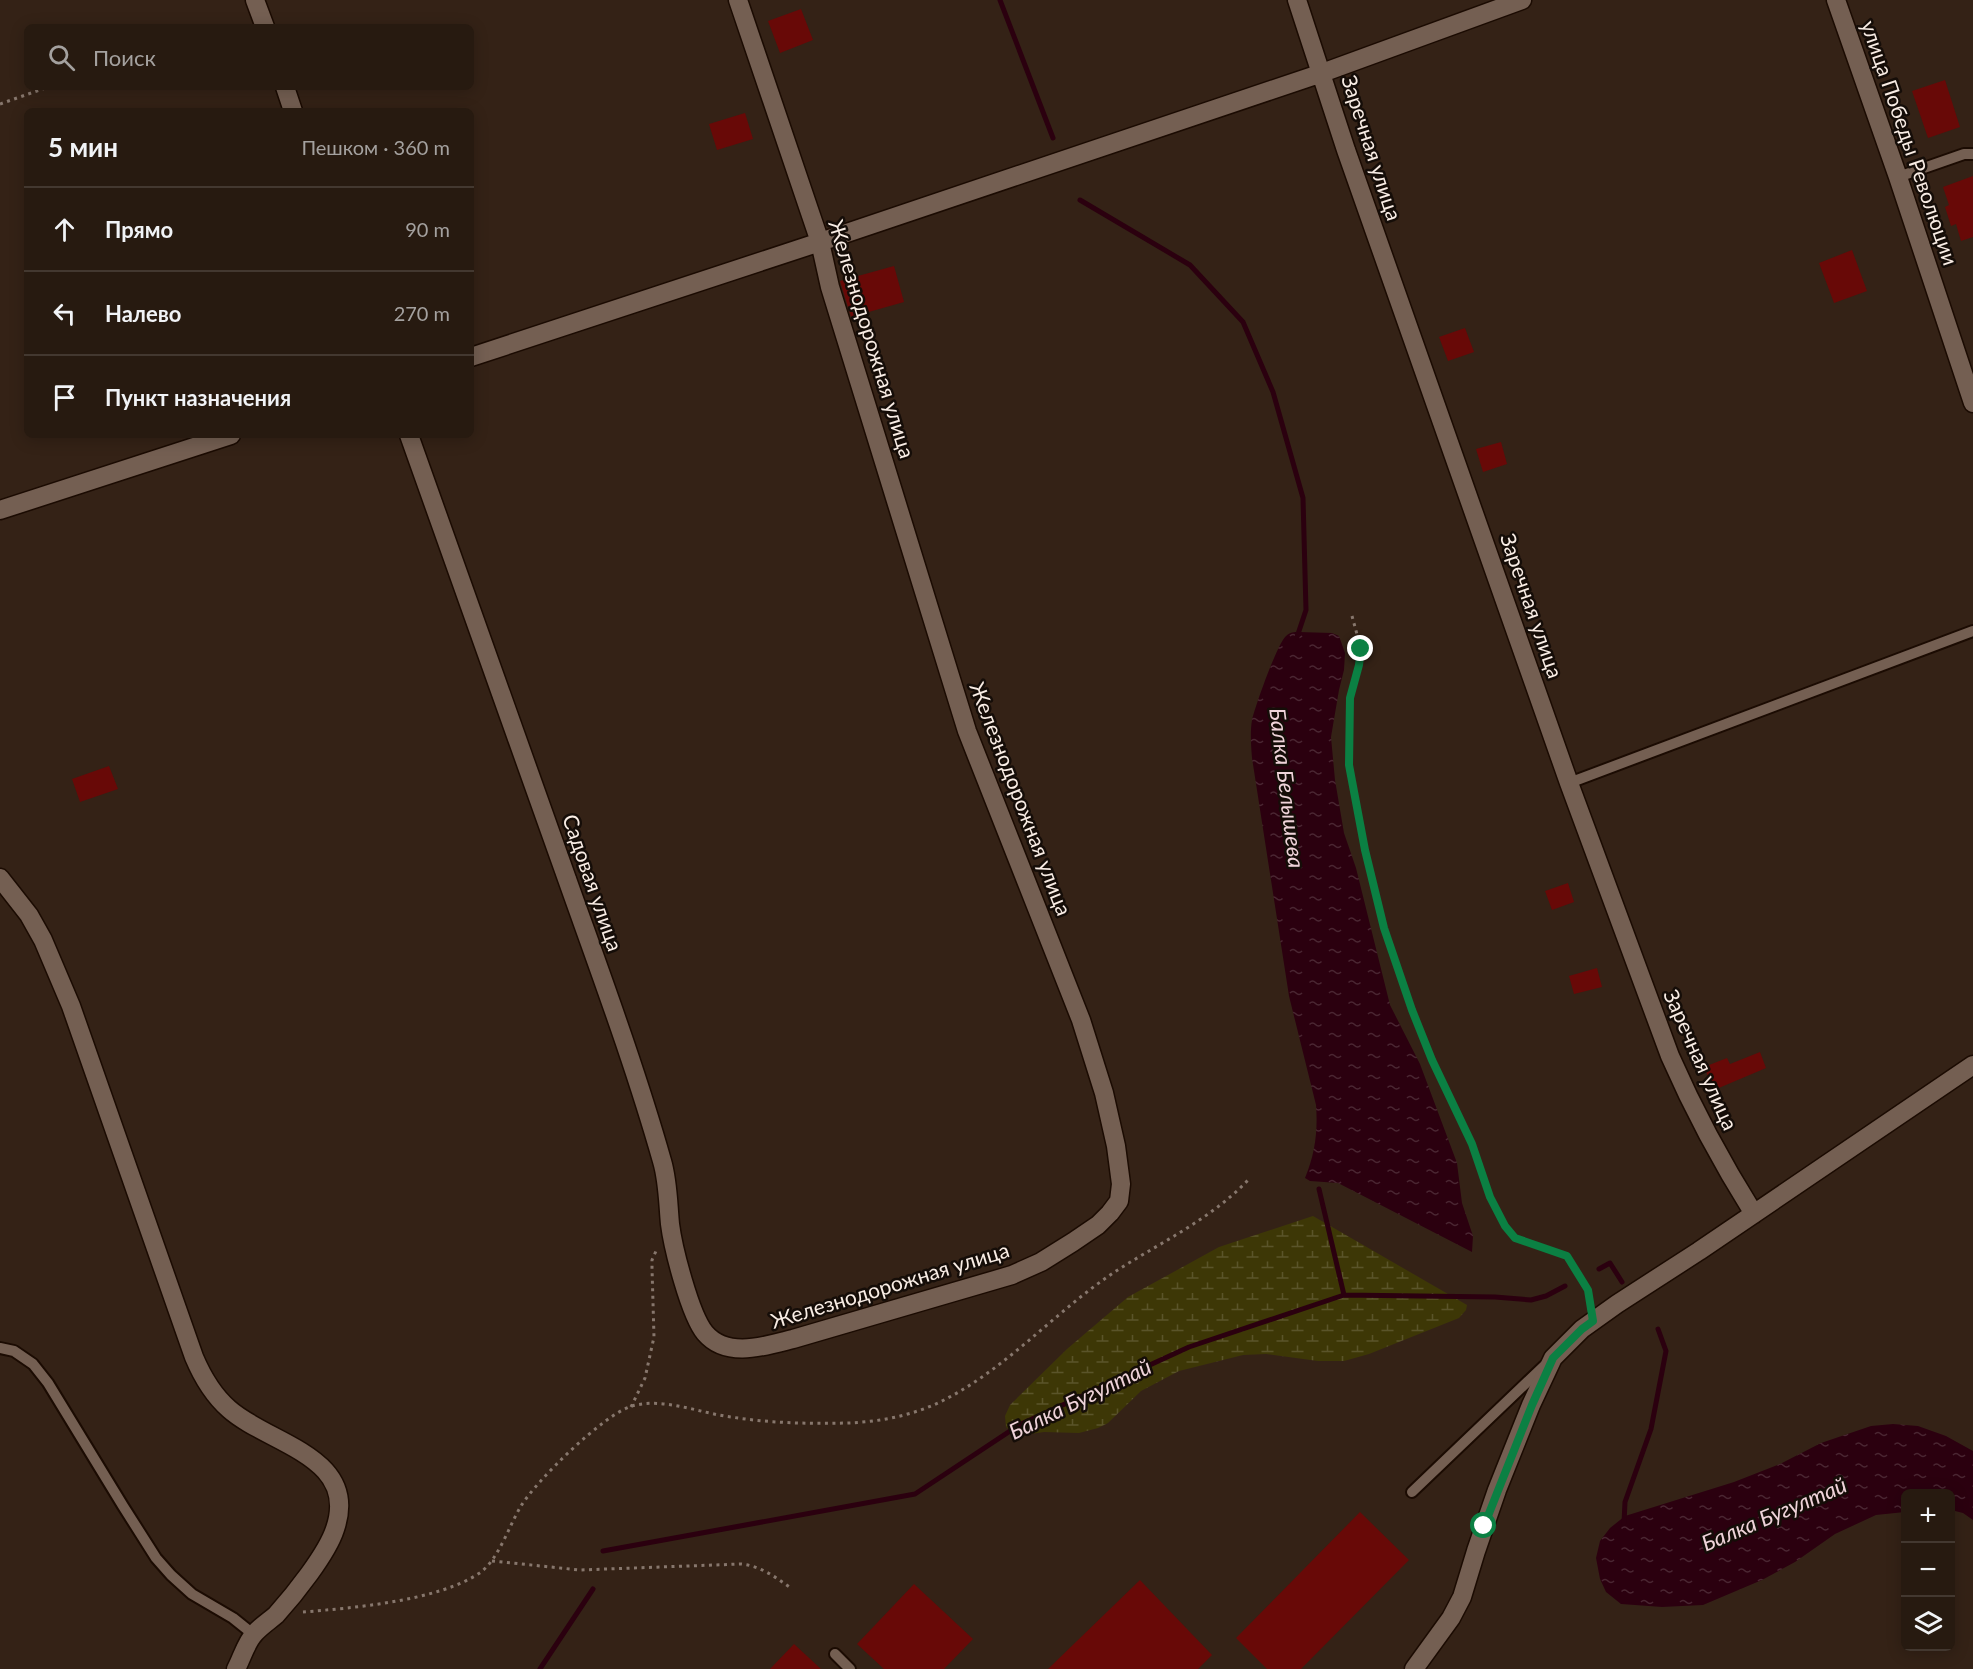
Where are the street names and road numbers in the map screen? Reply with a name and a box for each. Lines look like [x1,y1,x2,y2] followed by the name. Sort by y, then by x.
[1857,17,1964,268] street label: улица Победы Революции
[1337,72,1408,223] street label: Заречная улица
[824,216,921,461] street label: Железнодорожная улица
[1496,530,1569,681] street label: Заречная улица
[965,678,1078,919] street label: Железнодорожная улица
[558,811,629,954] street label: Садовая улица
[1659,985,1744,1134] street label: Заречная улица
[767,1236,1012,1333] street label: Железнодорожная улица

